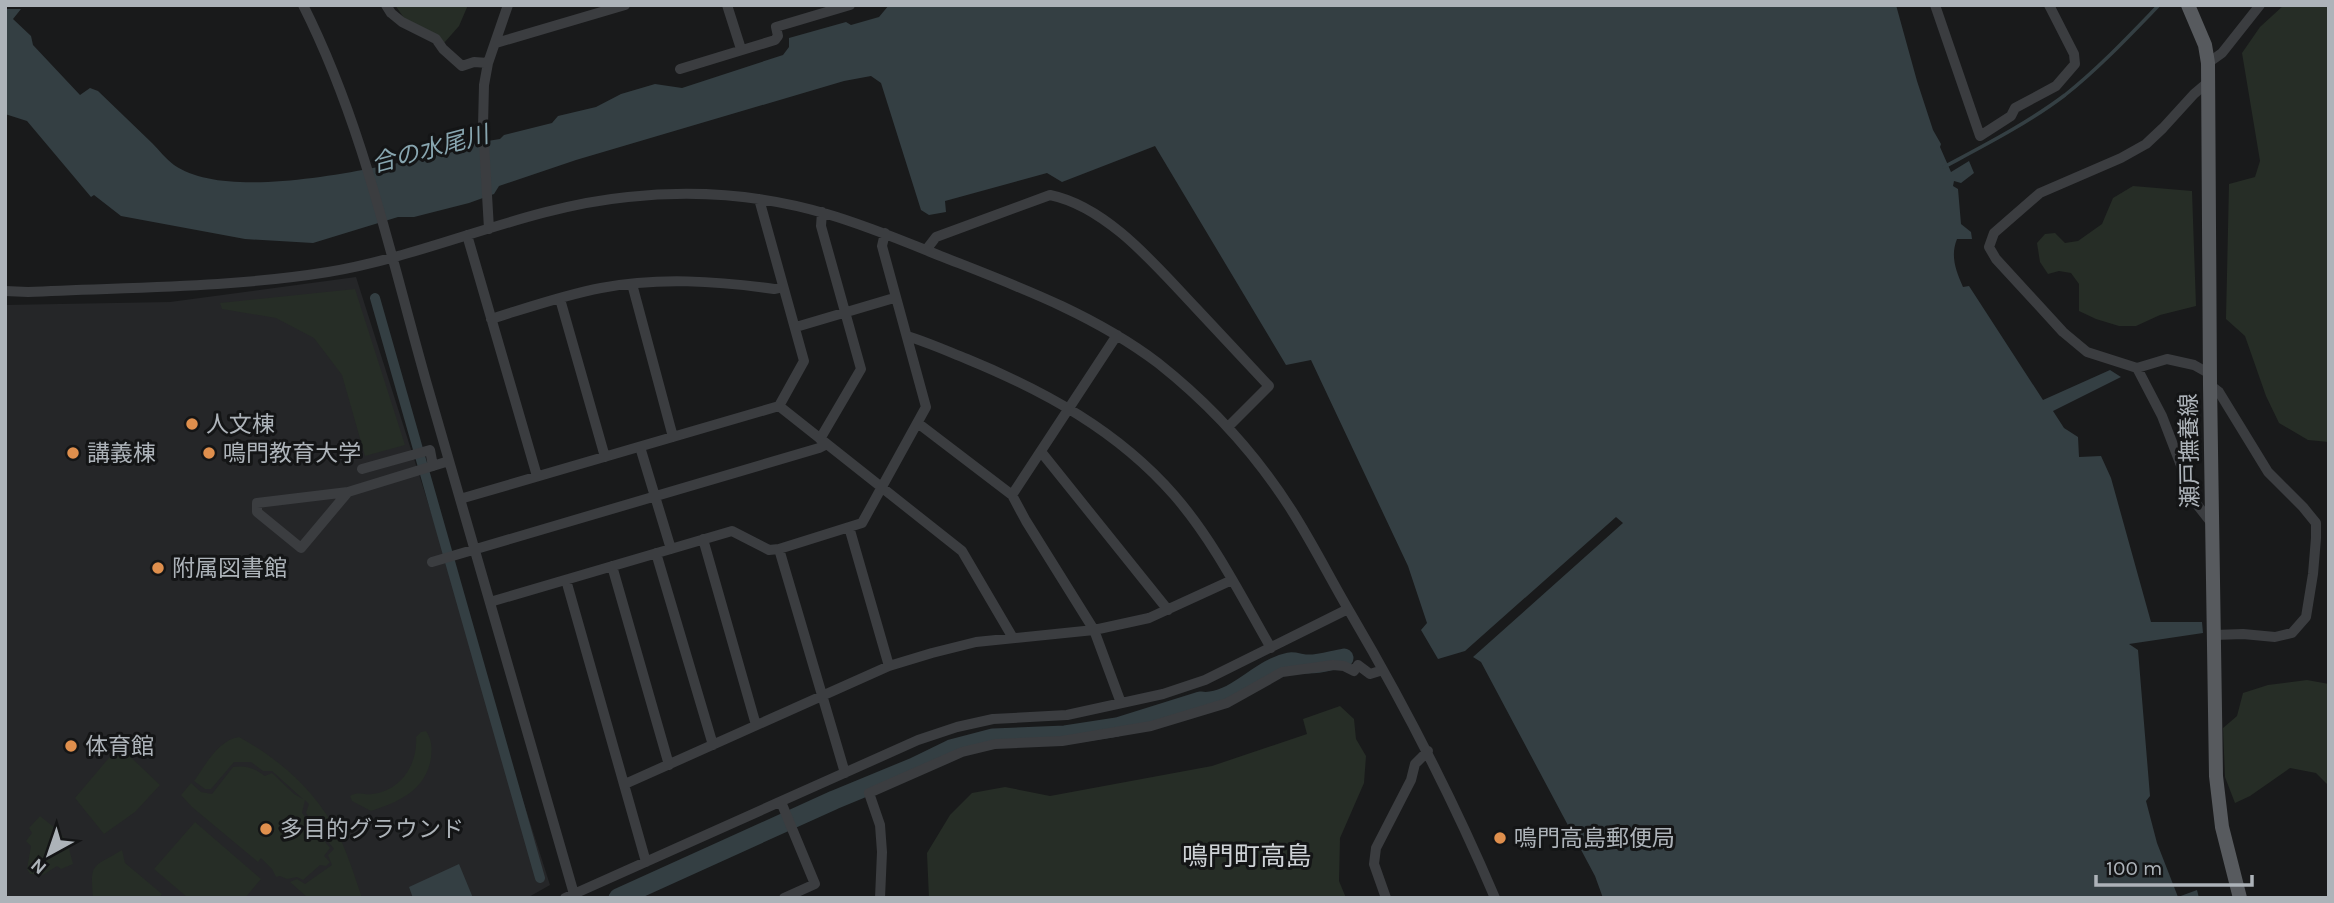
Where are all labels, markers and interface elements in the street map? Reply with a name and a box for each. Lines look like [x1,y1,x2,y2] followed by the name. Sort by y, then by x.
[368,119,494,178] water label: 合の水尾川
[2175,393,2204,509] street label: 瀬戸撫養線
[206,411,275,438] place label: 人文棟
[184,416,200,432] marker: 人文棟
[87,440,156,467] place label: 講義棟
[223,440,361,467] place label: 鳴門教育大学
[65,445,81,461] marker: 講義棟
[201,445,217,461] marker: 鳴門教育大学
[172,555,287,582] place label: 附属図書館
[150,560,166,576] marker: 附属図書館
[85,733,154,760] place label: 体育館
[63,738,79,754] marker: 体育館
[280,816,464,843] place label: 多目的グラウンド
[14,819,84,889] north arrow
[258,821,274,837] marker: 多目的グラウンド
[1514,825,1675,852] place label: 鳴門高島郵便局
[1492,830,1508,846] marker: 鳴門高島郵便局
[1182,841,1312,872] district label: 鳴門町高島
[2096,844,2252,888] scale bar
[26,853,51,879] text: N
[2106,856,2163,880] text: 100 m

